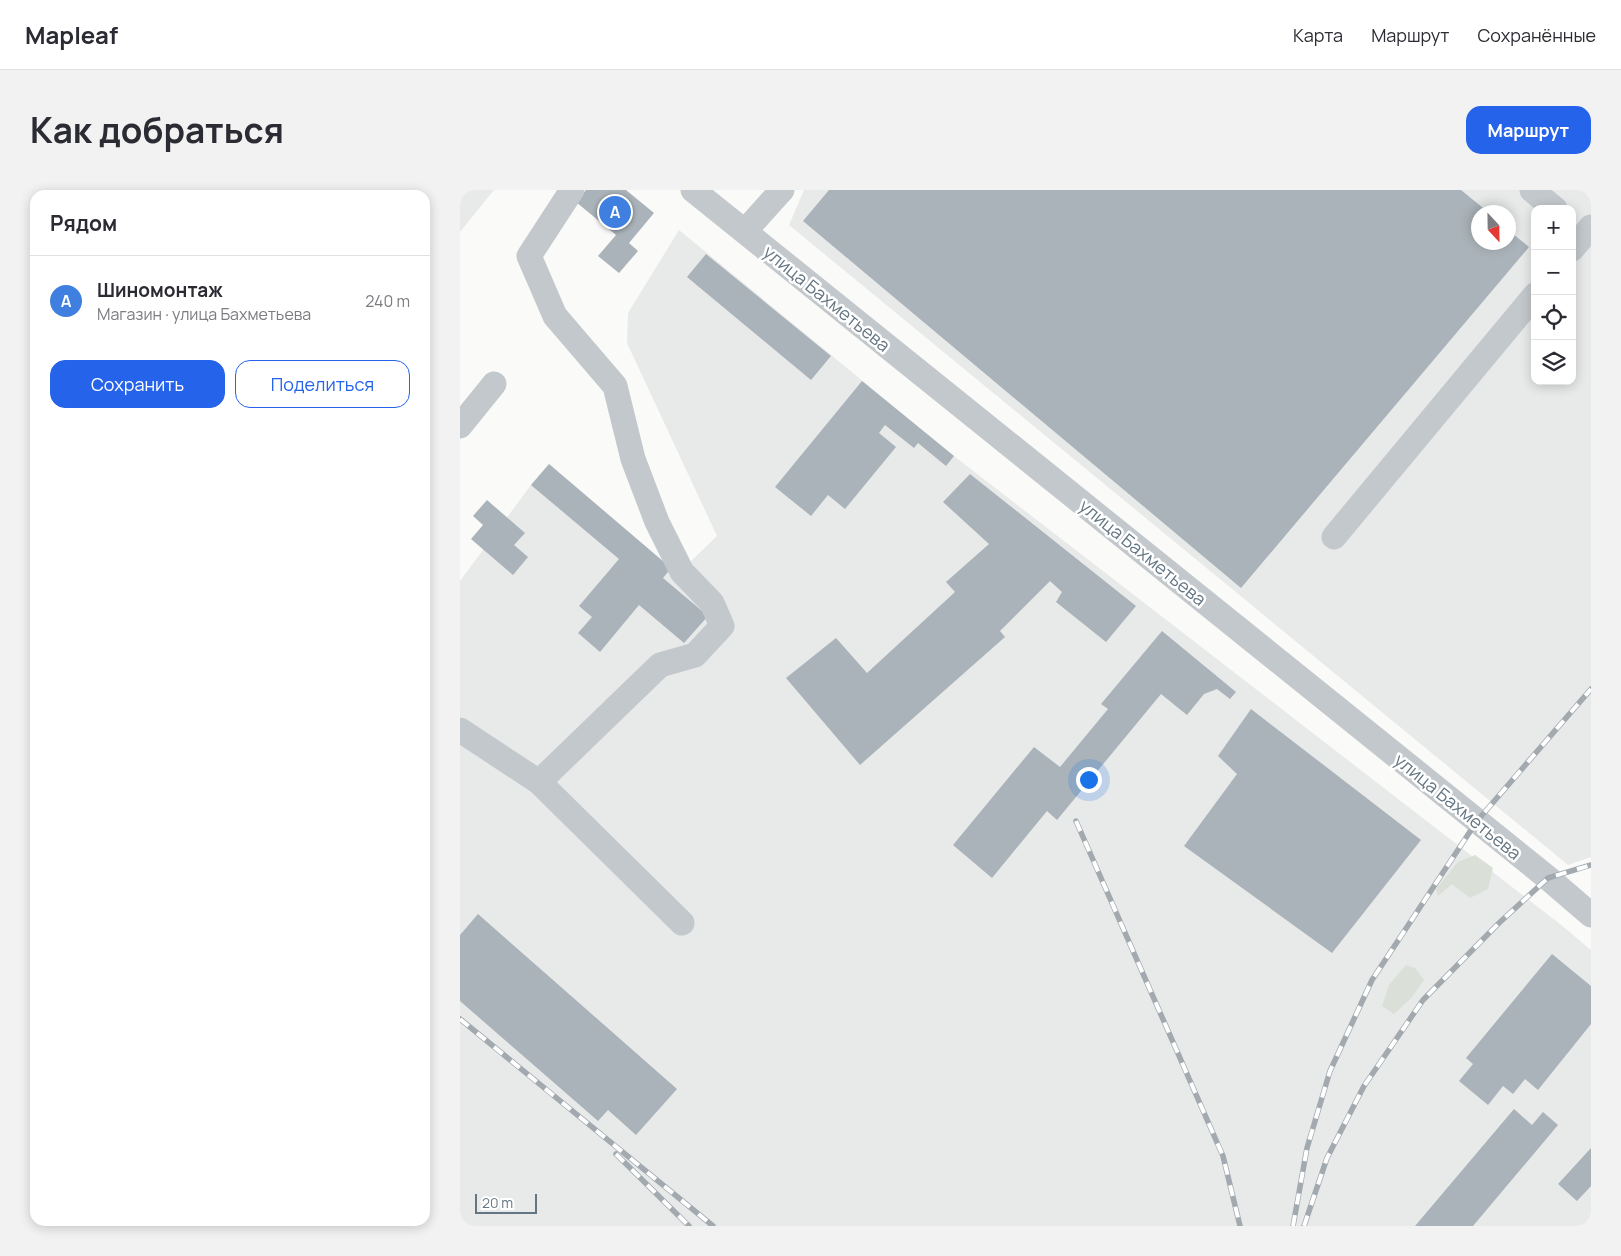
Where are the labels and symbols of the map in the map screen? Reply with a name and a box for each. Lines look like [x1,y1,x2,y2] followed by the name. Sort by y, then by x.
[599,193,631,231] pin: A
[1471,205,1516,250] north arrow
[759,239,895,357] street label: улица Бахметьева
[1075,493,1211,611] street label: улица Бахметьева
[1390,747,1526,865] street label: улица Бахметьева
[1076,767,1102,793] your location
[475,1191,538,1214] scale bar

